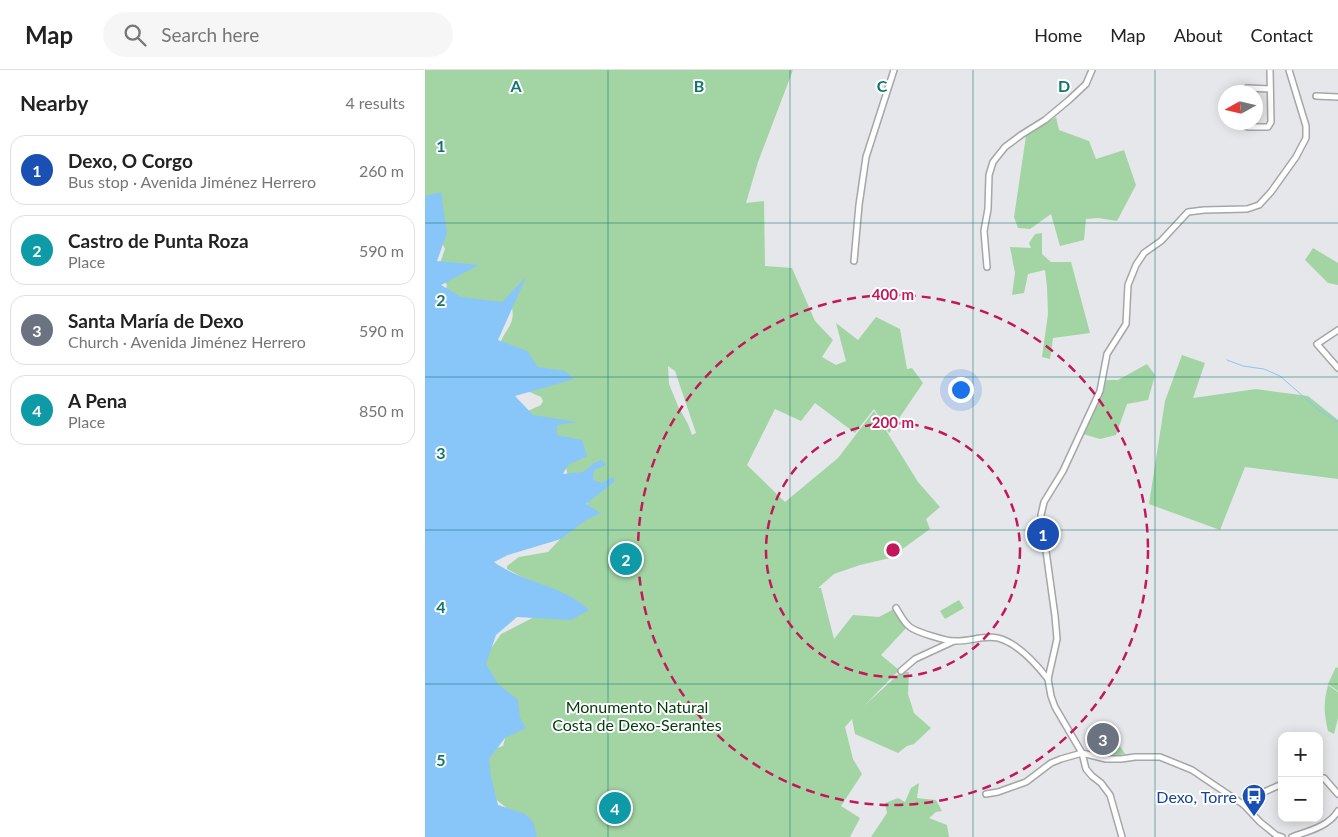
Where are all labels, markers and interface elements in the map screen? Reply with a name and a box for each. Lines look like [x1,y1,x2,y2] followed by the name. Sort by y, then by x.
[103,12,453,57] search box
[25,20,73,49] text: Map
[121,21,149,49] icon: search
[161,23,259,46] text: Search here
[1034,24,1082,46] text: Home
[1110,24,1146,46] text: Map
[1174,24,1223,46] text: About
[1251,24,1313,46] text: Contact
[509,76,522,95] text: A
[694,76,704,95] text: B
[877,76,888,95] text: C
[1058,76,1070,95] text: D
[1218,85,1263,130] north arrow
[20,90,88,115] text: Nearby
[345,93,405,112] text: 4 results
[436,136,446,155] text: 1
[68,149,193,172] text: Dexo, O Corgo
[32,161,42,180] text: 1
[359,161,404,180] text: 260 m
[68,172,316,191] text: Bus stop · Avenida Jiménez Herrero
[68,229,249,252] text: Castro de Punta Roza
[32,241,42,260] text: 2
[359,241,404,260] text: 590 m
[68,252,105,271] text: Place
[872,285,914,303] text: 400 m
[436,290,446,309] text: 2
[68,309,244,332] text: Santa María de Dexo
[32,321,42,340] text: 3
[359,321,404,340] text: 590 m
[68,332,306,351] text: Church · Avenida Jiménez Herrero
[948,377,974,403] your location
[68,389,127,412] text: A Pena
[32,401,42,420] text: 4
[359,401,404,420] text: 850 m
[68,412,105,431] text: Place
[872,413,914,431] text: 200 m
[436,443,446,462] text: 3
[1027,515,1059,553] pin: 1
[610,540,642,578] pin: 2
[884,541,902,559] centre of rings
[436,597,446,616] text: 4
[552,697,722,734] park label: Monumento Natural Costa de Dexo-Serantes
[1087,720,1119,758] pin: 3
[1278,732,1323,822] map controls
[1278,732,1323,777] button: +
[436,750,446,769] text: 5
[1278,777,1323,822] button: −
[1241,783,1267,817] bus stop icon: Dexo, Torre
[1156,787,1237,806] place label: Dexo, Torre
[599,789,631,827] pin: 4

